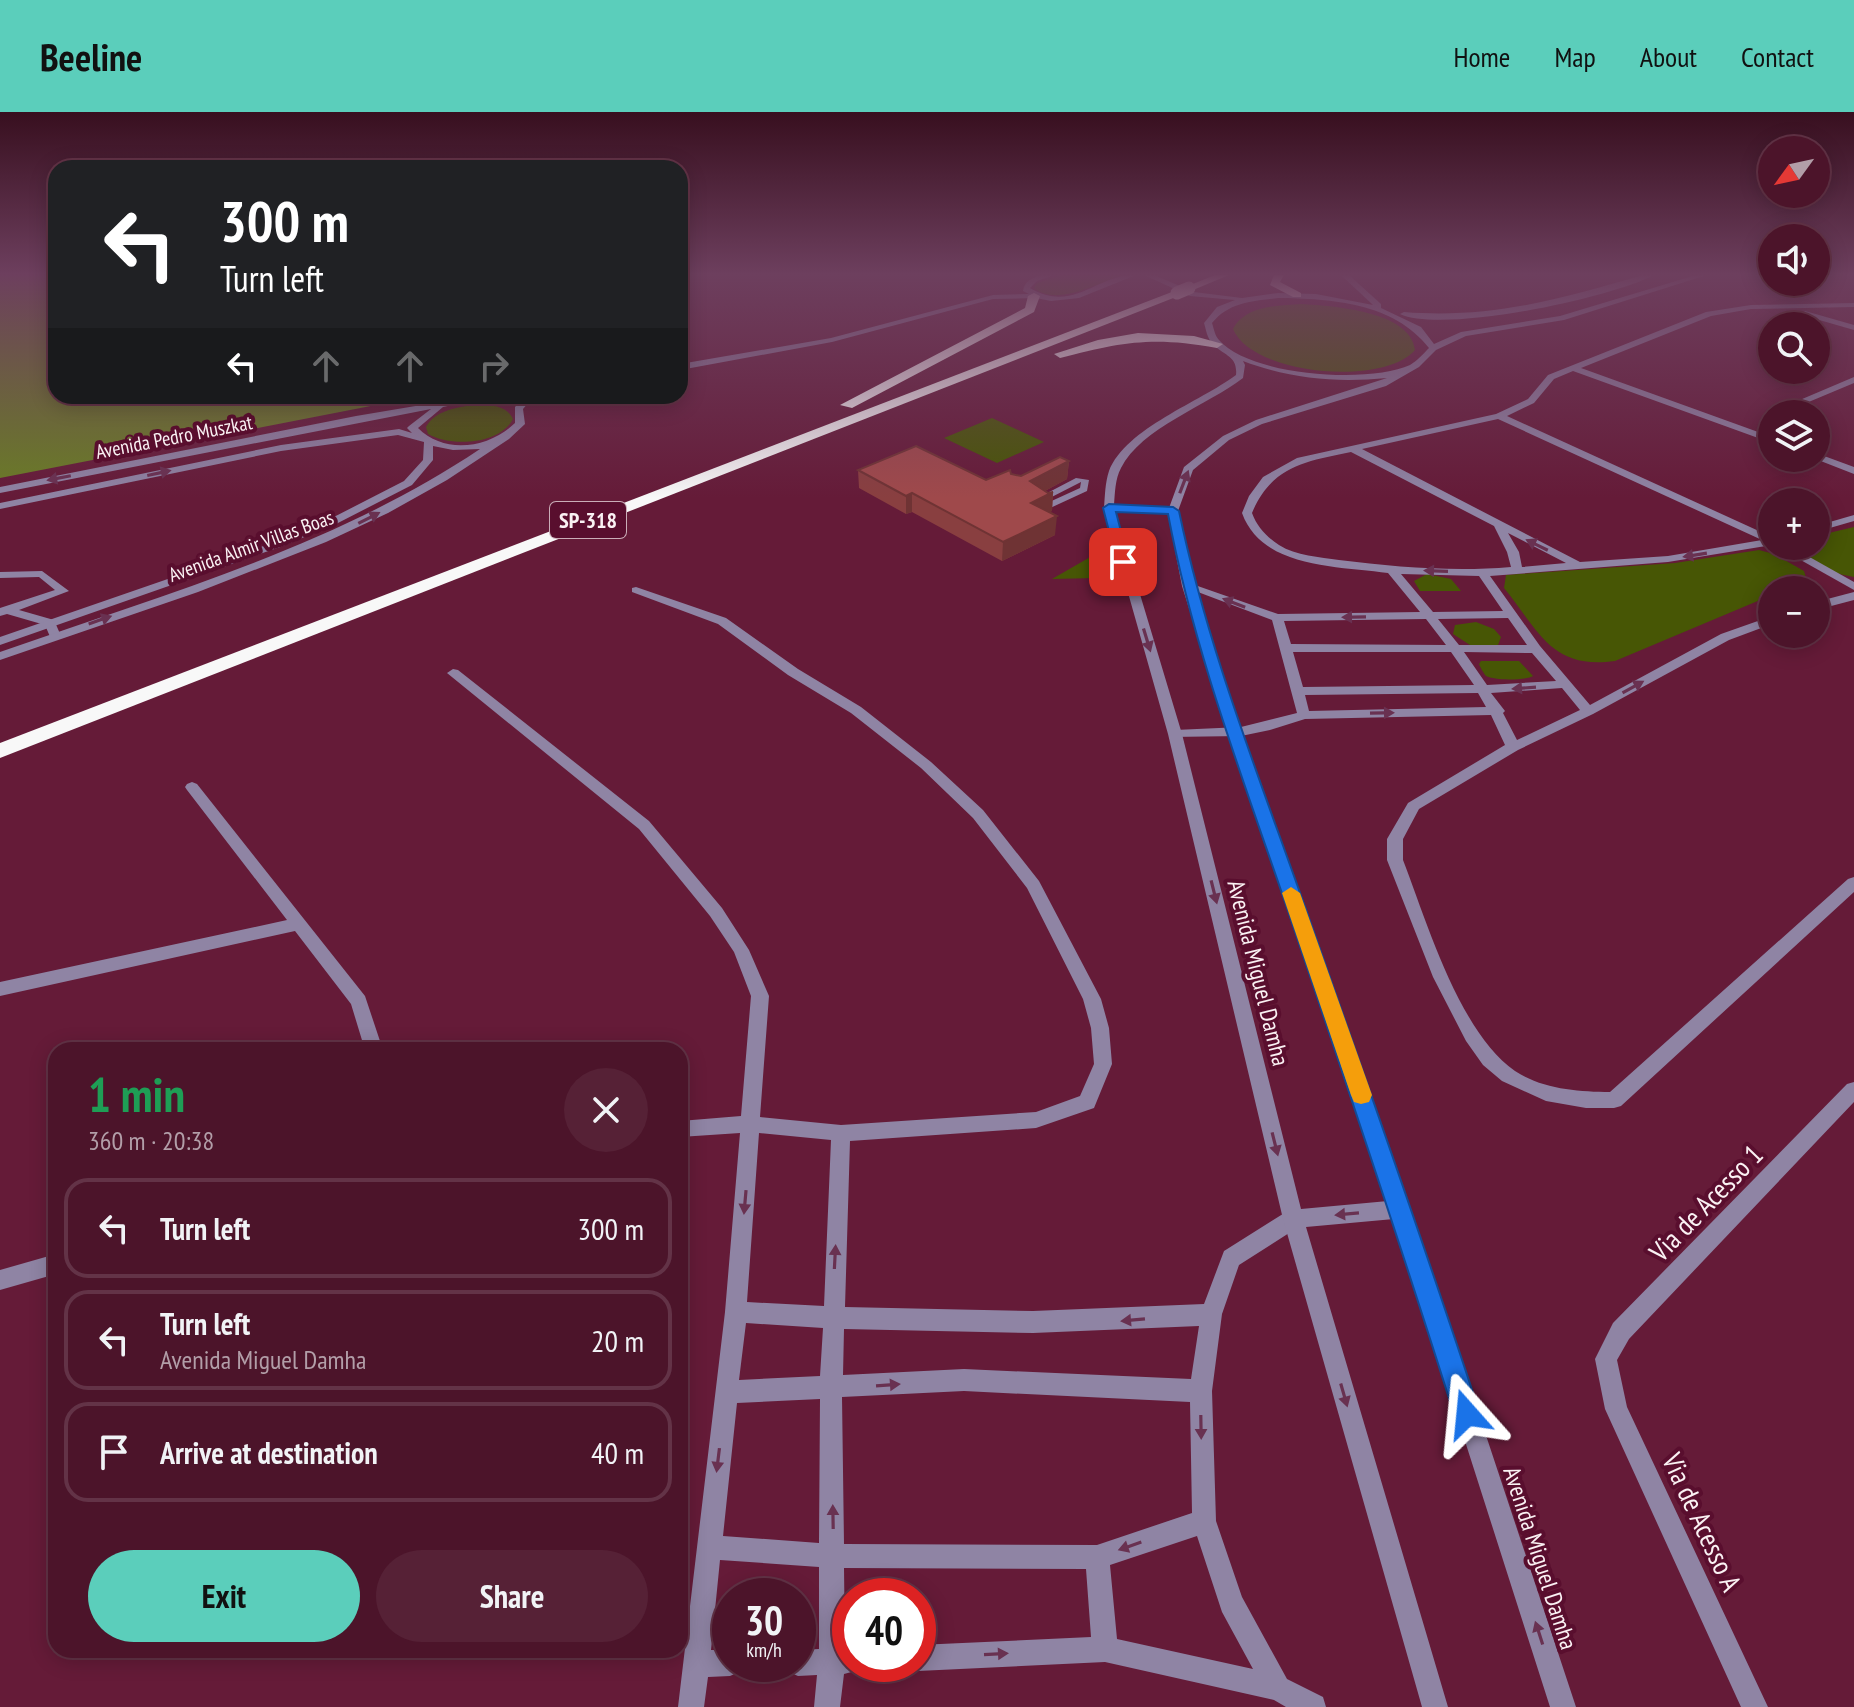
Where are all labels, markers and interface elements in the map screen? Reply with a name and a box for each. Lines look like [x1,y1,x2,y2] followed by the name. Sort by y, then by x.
[40,32,142,81] text: Beeline
[1454,38,1510,75] text: Home
[1554,38,1596,75] text: Map
[1640,38,1697,75] text: About
[1741,38,1814,75] text: Contact
[1758,136,1830,208] north arrow
[1758,136,1830,648] map controls
[220,185,349,257] text: 300 m
[88,192,192,296] icon: left
[1758,224,1830,296] button: sound
[220,255,324,302] text: Turn left
[1758,312,1830,384] button: search
[220,344,264,388] icon: left
[304,344,348,388] icon: ahead
[388,344,432,388] icon: ahead
[472,344,516,388] icon: right
[1758,400,1830,472] button: layers
[93,409,255,465] street label: Avenida Pedro Muszkat
[146,467,171,479] one-way arrow
[1178,469,1191,493] one-way arrow
[47,472,72,485] one-way arrow
[1758,488,1830,560] button: +
[550,502,626,538] road number: SP-318
[165,504,337,588] street label: Avenida Almir Villas Boas
[358,512,381,525] one-way arrow
[1089,528,1157,596] pin
[1526,538,1549,552] one-way arrow
[1101,540,1145,584] icon: arrive
[1682,549,1707,561] one-way arrow
[1423,565,1448,578] one-way arrow
[1758,576,1830,648] button: −
[1222,596,1246,609] one-way arrow
[1341,611,1366,624] one-way arrow
[88,614,112,626] one-way arrow
[1141,629,1154,653] one-way arrow
[1621,680,1644,693] one-way arrow
[1511,681,1536,694] one-way arrow
[1370,706,1395,719] one-way arrow
[1220,877,1297,1069] street label: Avenida Miguel Damha
[1208,879,1220,904] one-way arrow
[88,1063,185,1125] text: 1 min
[564,1068,648,1152] button: close
[88,1124,214,1157] text: 360 m · 20:38
[1269,1132,1282,1157] one-way arrow
[1640,1136,1771,1270] street label: Via de Acesso 1
[738,1190,751,1215] one-way arrow
[92,1206,136,1250] icon: left
[1334,1208,1359,1221] one-way arrow
[160,1209,250,1248] text: Turn left
[578,1209,644,1248] text: 300 m
[828,1244,841,1269] one-way arrow
[160,1304,250,1343] text: Turn left
[1120,1314,1145,1327] one-way arrow
[92,1318,136,1362] icon: left
[591,1321,644,1360] text: 20 m
[160,1343,366,1376] text: Avenida Miguel Damha
[1425,1372,1509,1456] position arrow
[876,1378,901,1391] one-way arrow
[1338,1383,1351,1407] one-way arrow
[1195,1415,1208,1440] one-way arrow
[92,1430,136,1474] icon: arrive
[160,1433,378,1472] text: Arrive at destination
[591,1433,644,1472] text: 40 m
[1654,1446,1751,1598] street label: Via de Acesso A
[712,1448,725,1473] one-way arrow
[1496,1462,1585,1653] street label: Avenida Miguel Damha
[827,1504,839,1529] one-way arrow
[1118,1541,1142,1553] one-way arrow
[88,1550,360,1642] button: Exit
[376,1550,648,1642] button: Share
[832,1578,936,1682] speed limit sign: 40
[745,1594,783,1646] text: 30
[1532,1621,1544,1645] one-way arrow
[746,1637,782,1663] text: km/h
[984,1648,1009,1661] one-way arrow

